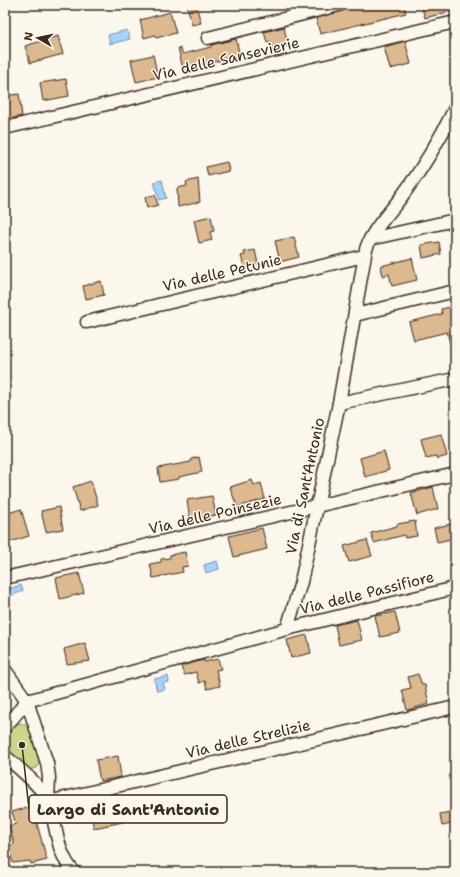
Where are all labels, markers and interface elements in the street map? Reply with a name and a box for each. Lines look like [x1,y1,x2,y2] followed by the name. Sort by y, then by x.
[18,18,58,58] north arrow
[21,31,37,42] text: N
[151,32,301,86] street label: Via delle Sansevierie
[161,250,283,296] street label: Via delle Petunie
[281,416,329,556] street label: Via di Sant'Antonio
[147,489,283,539] street label: Via delle Poinsezie
[298,567,436,619] street label: Via delle Passifiore
[184,715,312,763] street label: Via delle Strelizie
[29,795,227,823] callout: Largo di Sant'Antonio
[37,799,219,820] text: Largo di Sant'Antonio

